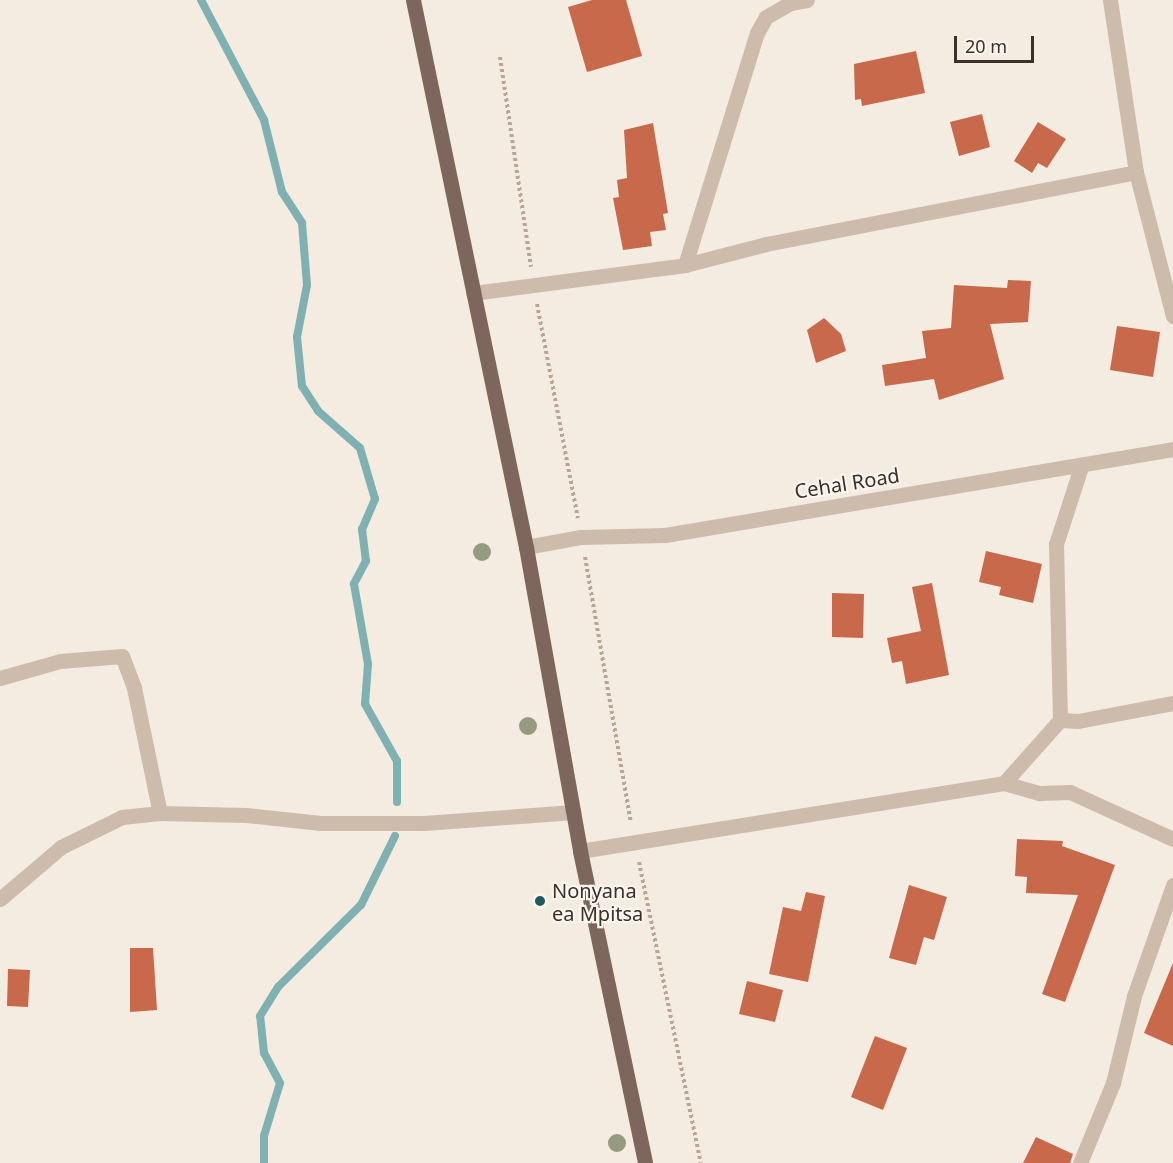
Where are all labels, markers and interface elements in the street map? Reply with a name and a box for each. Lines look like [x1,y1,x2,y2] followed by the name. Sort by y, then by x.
[957,24,1036,62] scale bar
[965,34,1007,58] text: 20 m
[793,463,901,503] street label: Cehal Road
[552,878,643,925] place label: Nonyana ea Mpitsa
[533,894,547,908] marker: Nonyana ea Mpitsa

